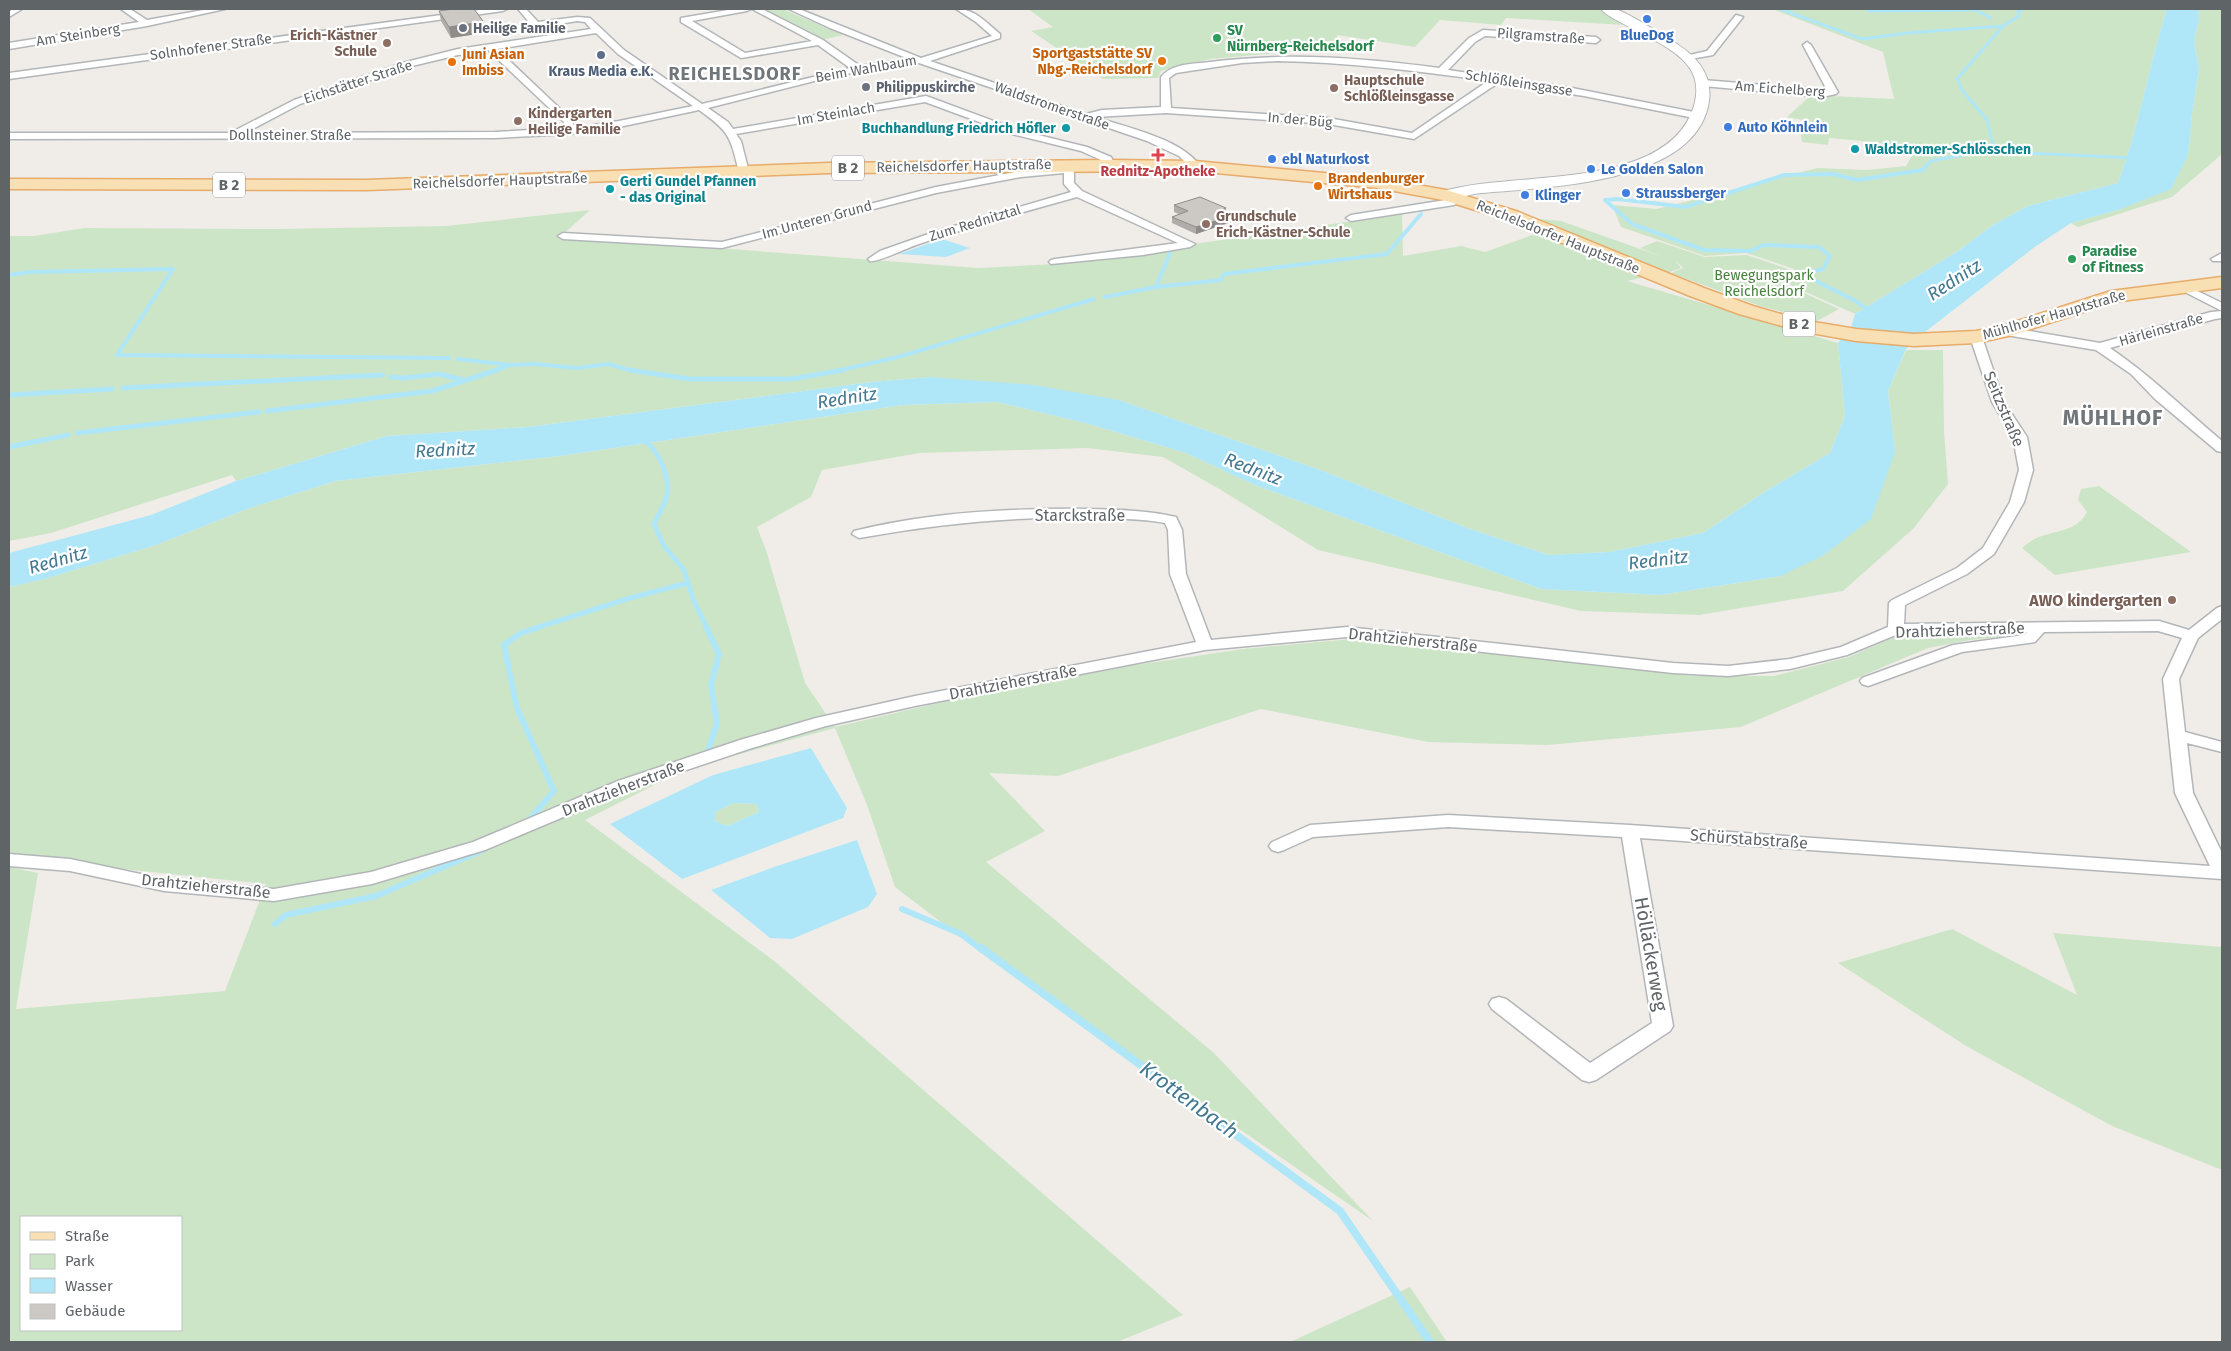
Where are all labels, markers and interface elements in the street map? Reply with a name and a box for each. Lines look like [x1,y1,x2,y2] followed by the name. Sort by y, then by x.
[1641,13,1653,25] marker: BlueDog
[35,20,122,50] street label: Am Steinberg
[473,20,566,37] place label: Heilige Familie
[457,22,469,34] marker: Heilige Familie
[1227,22,1376,55] place label: SV Nürnberg-Reichelsdorf
[1496,24,1586,48] street label: Pilgramstraße
[290,27,377,60] place label: Erich-Kästner Schule
[1620,27,1674,44] place label: BlueDog
[149,30,273,64] street label: Solnhofener Straße
[1211,32,1223,44] marker: SV Nürnberg-Reichelsdorf
[381,37,393,49] marker: Erich-Kästner Schule
[1033,45,1154,78] place label: Sportgaststätte SV Nbg.-Reichelsdorf
[461,46,525,79] place label: Juni Asian Imbiss
[595,49,607,61] marker: Kraus Media e.K.
[814,52,918,86] street label: Beim Wahlbaum
[1156,55,1168,67] marker: Sportgaststätte SV Nbg.-Reichelsdorf
[302,56,414,108] street label: Eichstätter Straße
[446,56,458,68] marker: Juni Asian Imbiss
[549,63,654,80] place label: Kraus Media e.K.
[669,63,802,85] district label: REICHELSDORF
[1464,66,1574,100] street label: Schlößleinsgasse
[1344,72,1454,105] place label: Hauptschule Schlößleinsgasse
[1734,77,1826,101] street label: Am Eichelberg
[992,78,1112,134] street label: Waldstromerstraße
[876,79,975,96] place label: Philippuskirche
[860,81,872,93] marker: Philippuskirche
[1328,82,1340,94] marker: Hauptschule Schlößleinsgasse
[796,99,876,129] street label: Im Steinlach
[528,105,621,138] place label: Kindergarten Heilige Familie
[1267,109,1334,131] street label: In der Büg
[512,115,524,127] marker: Kindergarten Heilige Familie
[1737,119,1828,136] place label: Auto Köhnlein
[862,120,1056,137] place label: Buchhandlung Friedrich Höfler
[1722,121,1734,133] marker: Auto Köhnlein
[1060,122,1072,134] marker: Buchhandlung Friedrich Höfler
[229,127,351,144] street label: Dollnsteiner Straße
[1865,141,2031,158] place label: Waldstromer-Schlösschen
[1849,143,1861,155] marker: Waldstromer-Schlösschen
[1152,149,1164,161] marker: Rednitz-Apotheke
[1282,151,1370,168] place label: ebl Naturkost
[1266,153,1278,165] marker: ebl Naturkost
[832,156,864,180] road number: B 2
[876,156,1052,176] street label: Reichelsdorfer Hauptstraße
[1601,161,1704,178] place label: Le Golden Salon
[1101,163,1216,180] place label: Rednitz-Apotheke
[1585,163,1597,175] marker: Le Golden Salon
[412,169,588,193] street label: Reichelsdorfer Hauptstraße
[1328,170,1425,203] place label: Brandenburger Wirtshaus
[213,172,245,198] road number: B 2
[620,173,756,206] place label: Gerti Gundel Pfannen - das Original
[1312,180,1324,192] marker: Brandenburger Wirtshaus
[604,183,616,195] marker: Gerti Gundel Pfannen - das Original
[1636,185,1726,202] place label: Straussberger
[1535,187,1581,204] place label: Klinger
[1620,187,1632,199] marker: Straussberger
[1519,189,1531,201] marker: Klinger
[1474,196,1642,278] street label: Reichelsdorfer Hauptstraße
[760,197,874,243] street label: Im Unteren Grund
[927,201,1023,245] street label: Zum Rednitztal
[1216,208,1351,241] place label: Grundschule Erich-Kästner-Schule
[1200,218,1212,230] marker: Grundschule Erich-Kästner-Schule
[2082,243,2144,276] place label: Paradise of Fitness
[2066,253,2078,265] marker: Paradise of Fitness
[1923,254,1985,306] water label: Rednitz
[1714,267,1815,300] park label: Bewegungspark Reichelsdorf
[1981,286,2127,344] street label: Mühlhofer Hauptstraße
[2117,310,2205,350] street label: Härleinstraße
[1783,312,1815,336] road number: B 2
[1980,368,2028,450] street label: Seitzstraße
[816,382,879,414] water label: Rednitz
[2063,404,2163,431] district label: MÜHLHOF
[415,437,476,463] water label: Rednitz
[1221,448,1285,490] water label: Rednitz
[1035,506,1125,525] street label: Starckstraße
[26,541,90,579] water label: Rednitz
[1627,545,1689,575] water label: Rednitz
[2028,591,2162,610] place label: AWO kindergarten
[2166,594,2178,606] marker: AWO kindergarten
[1895,618,2025,642] street label: Drahtzieherstraße
[1347,624,1479,656] street label: Drahtzieherstraße
[947,660,1079,704] street label: Drahtzieherstraße
[559,756,687,820] street label: Drahtzieherstraße
[1689,825,1809,853] street label: Schürstabstraße
[140,870,272,902] street label: Drahtzieherstraße
[1630,895,1672,1013] street label: Hölläckerweg
[1135,1056,1243,1144] water label: Krottenbach
[20,1216,182,1331] legend
[65,1227,109,1245] text: Straße
[65,1252,95,1270] text: Park
[65,1277,113,1295] text: Wasser
[65,1302,125,1320] text: Gebäude

